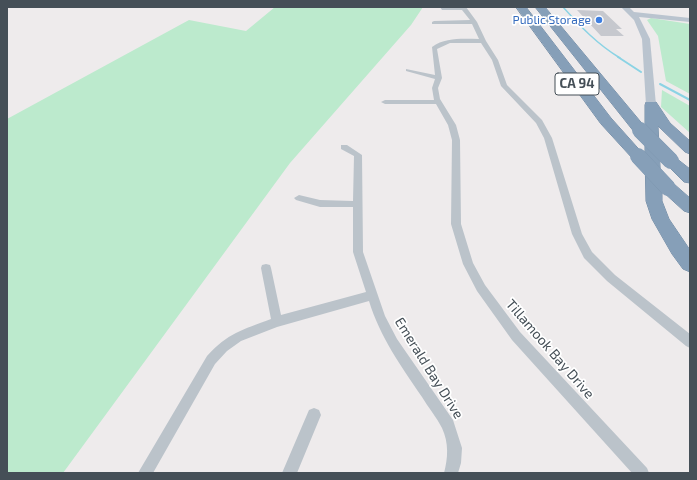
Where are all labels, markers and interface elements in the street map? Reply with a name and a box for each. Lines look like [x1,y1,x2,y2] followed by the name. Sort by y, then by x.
[513,13,591,27] place label: Public Storage
[594,15,604,25] marker: Public Storage
[555,73,599,95] road number: CA 94
[502,296,598,402] street label: Tillamook Bay Drive
[391,314,467,422] street label: Emerald Bay Drive

